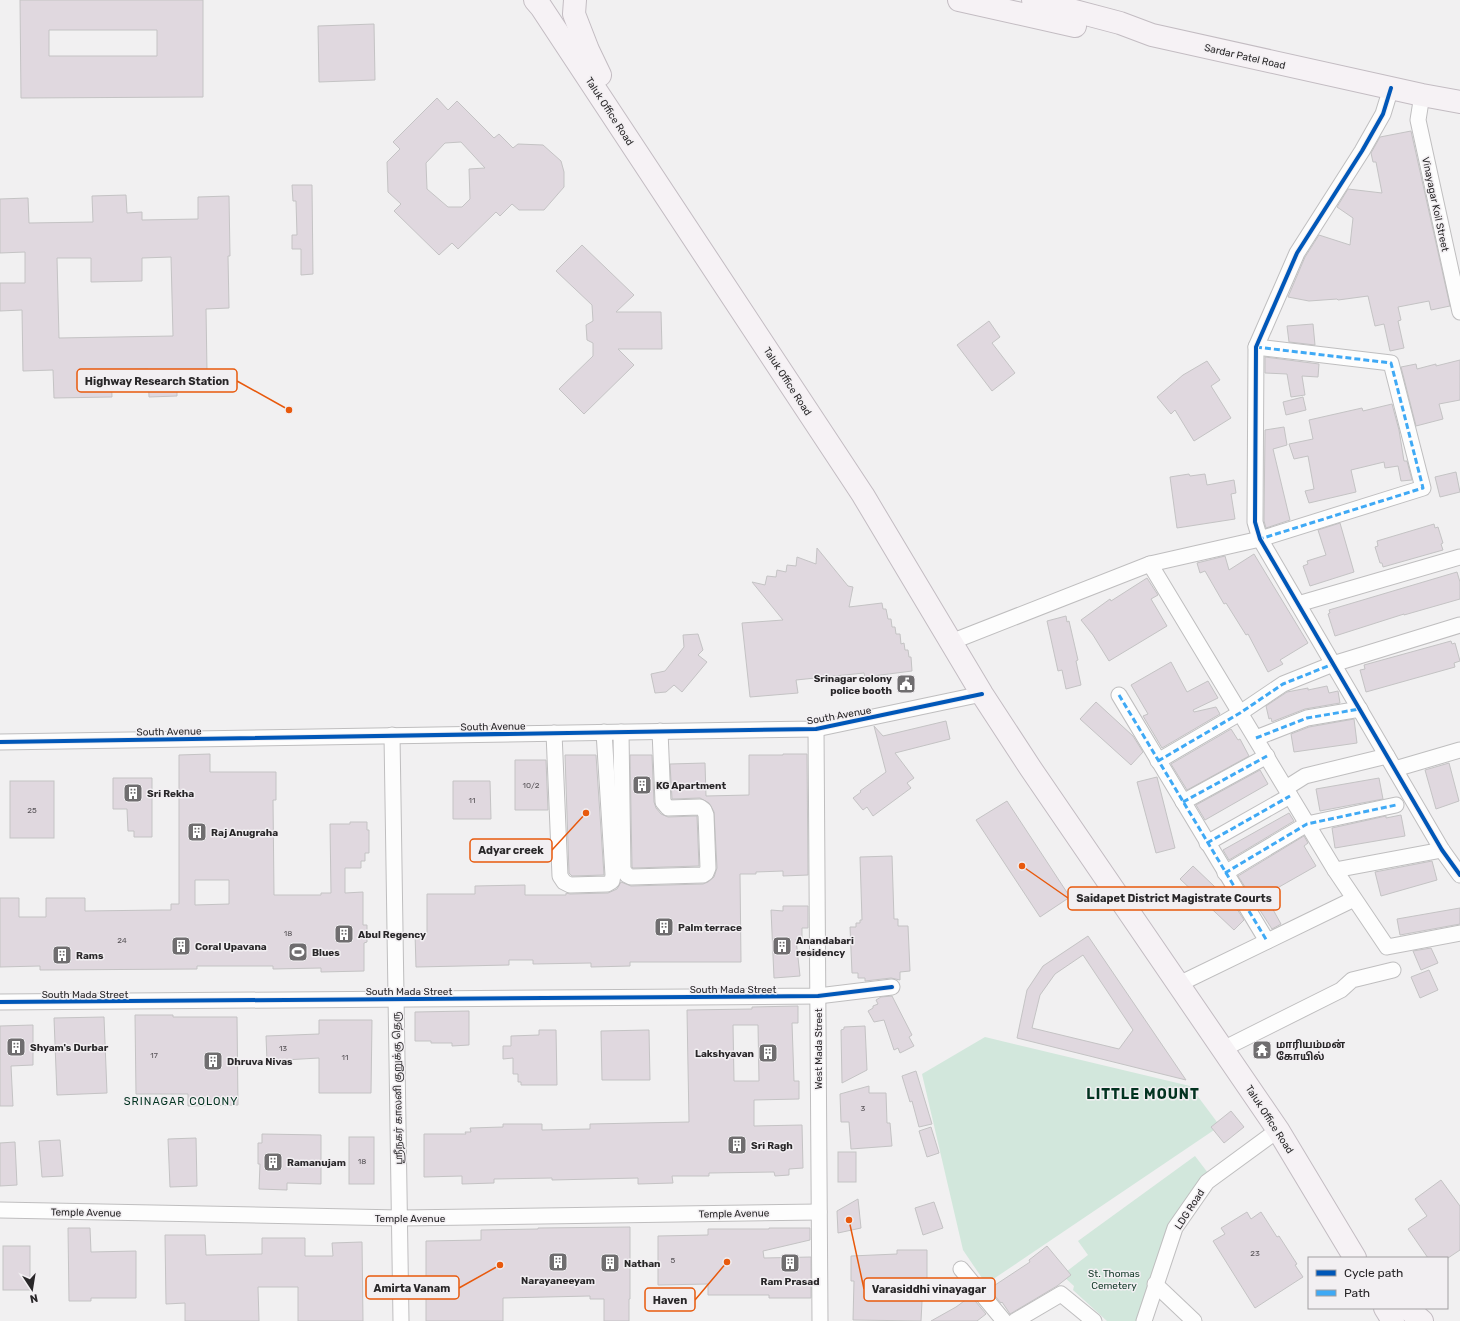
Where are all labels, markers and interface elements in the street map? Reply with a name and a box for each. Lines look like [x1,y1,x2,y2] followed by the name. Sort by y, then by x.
[1203,42,1287,72] street label: Sardar Patel Road
[583,75,636,148] street label: Taluk Office Road
[1419,156,1451,253] street label: Vinayagar Koil Street
[761,345,814,418] street label: Taluk Office Road
[77,369,237,392] callout: Highway Research Station
[85,375,229,388] text: Highway Research Station
[814,673,892,697] place label: Srinagar colony police booth
[895,673,917,695] public building icon: Srinagar colony police booth
[806,704,873,728] street label: South Avenue
[460,720,526,734] street label: South Avenue
[136,725,202,739] street label: South Avenue
[631,774,653,796] building icon: KG Apartment
[656,780,726,792] place label: KG Apartment
[523,781,540,790] house number: 10/2
[122,782,144,804] building icon: Sri Rekha
[147,788,194,800] place label: Sri Rekha
[469,796,475,805] house number: 11
[27,806,37,815] house number: 25
[186,821,208,843] building icon: Raj Anugraha
[211,827,278,839] place label: Raj Anugraha
[470,839,552,862] callout: Adyar creek
[478,844,544,857] text: Adyar creek
[1068,887,1280,910] callout: Saidapet District Magistrate Courts
[1076,892,1272,905] text: Saidapet District Magistrate Courts
[653,916,675,938] building icon: Palm terrace
[678,922,742,934] place label: Palm terrace
[333,923,355,945] building icon: Abul Regency
[284,929,292,938] house number: 18
[358,929,426,941] place label: Abul Regency
[170,935,192,957] building icon: Coral Upavana
[771,935,793,957] building icon: Anandabari residency
[796,935,854,959] place label: Anandabari residency
[117,936,127,945] house number: 24
[195,941,267,953] place label: Coral Upavana
[287,941,309,963] sports icon: Blues
[51,944,73,966] building icon: Rams
[312,947,340,959] place label: Blues
[76,950,104,962] place label: Rams
[690,984,776,996] street label: South Mada Street
[366,986,452,998] street label: South Mada Street
[42,989,128,1001] street label: South Mada Street
[813,1008,825,1090] street label: West Mada Street
[391,1011,405,1165] street label: ஸ்ரீநகர் காலனி குறுக்கு தெரு
[5,1036,27,1058] building icon: Shyam's Durbar
[1251,1039,1273,1061] temple icon: மாரியம்மன் கோயில்
[1276,1039,1345,1063] place label: மாரியம்மன் கோயில்
[30,1042,109,1054] place label: Shyam's Durbar
[757,1042,779,1064] building icon: Lakshyavan
[279,1044,287,1053] house number: 13
[695,1048,754,1060] place label: Lakshyavan
[202,1050,224,1072] building icon: Dhruva Nivas
[150,1051,158,1060] house number: 17
[342,1053,348,1062] house number: 11
[227,1056,293,1068] place label: Dhruva Nivas
[1243,1083,1296,1156] street label: Taluk Office Road
[1086,1086,1200,1103] district label: LITTLE MOUNT
[124,1095,238,1108] district label: SRINAGAR COLONY
[861,1104,866,1113] house number: 3
[726,1134,748,1156] building icon: Sri Ragh
[751,1140,793,1152] place label: Sri Ragh
[262,1151,284,1173] building icon: Ramanujam
[287,1157,346,1169] place label: Ramanujam
[358,1157,366,1166] house number: 18
[1172,1187,1207,1232] street label: LDG Road
[51,1206,122,1220] street label: Temple Avenue
[699,1207,770,1221] street label: Temple Avenue
[375,1213,446,1225] street label: Temple Avenue
[1250,1249,1260,1258] house number: 23
[547,1251,569,1273] building icon: Narayaneeyam
[599,1252,621,1274] building icon: Nathan
[779,1252,801,1274] building icon: Ram Prasad
[671,1256,676,1265] house number: 5
[1308,1257,1448,1309] legend
[624,1258,661,1270] place label: Nathan
[1344,1266,1403,1280] text: Cycle path
[1088,1268,1140,1292] park label: St. Thomas Cemetery
[12,1269,52,1309] north arrow
[521,1275,595,1287] place label: Narayaneeyam
[366,1276,459,1299] callout: Amirta Vanam
[761,1276,819,1288] place label: Ram Prasad
[864,1278,995,1301] callout: Varasiddhi vinayagar
[374,1282,450,1295] text: Amirta Vanam
[872,1283,986,1296] text: Varasiddhi vinayagar
[1344,1286,1370,1300] text: Path
[645,1288,695,1311] callout: Haven
[29,1291,39,1305] text: N
[653,1294,687,1307] text: Haven

